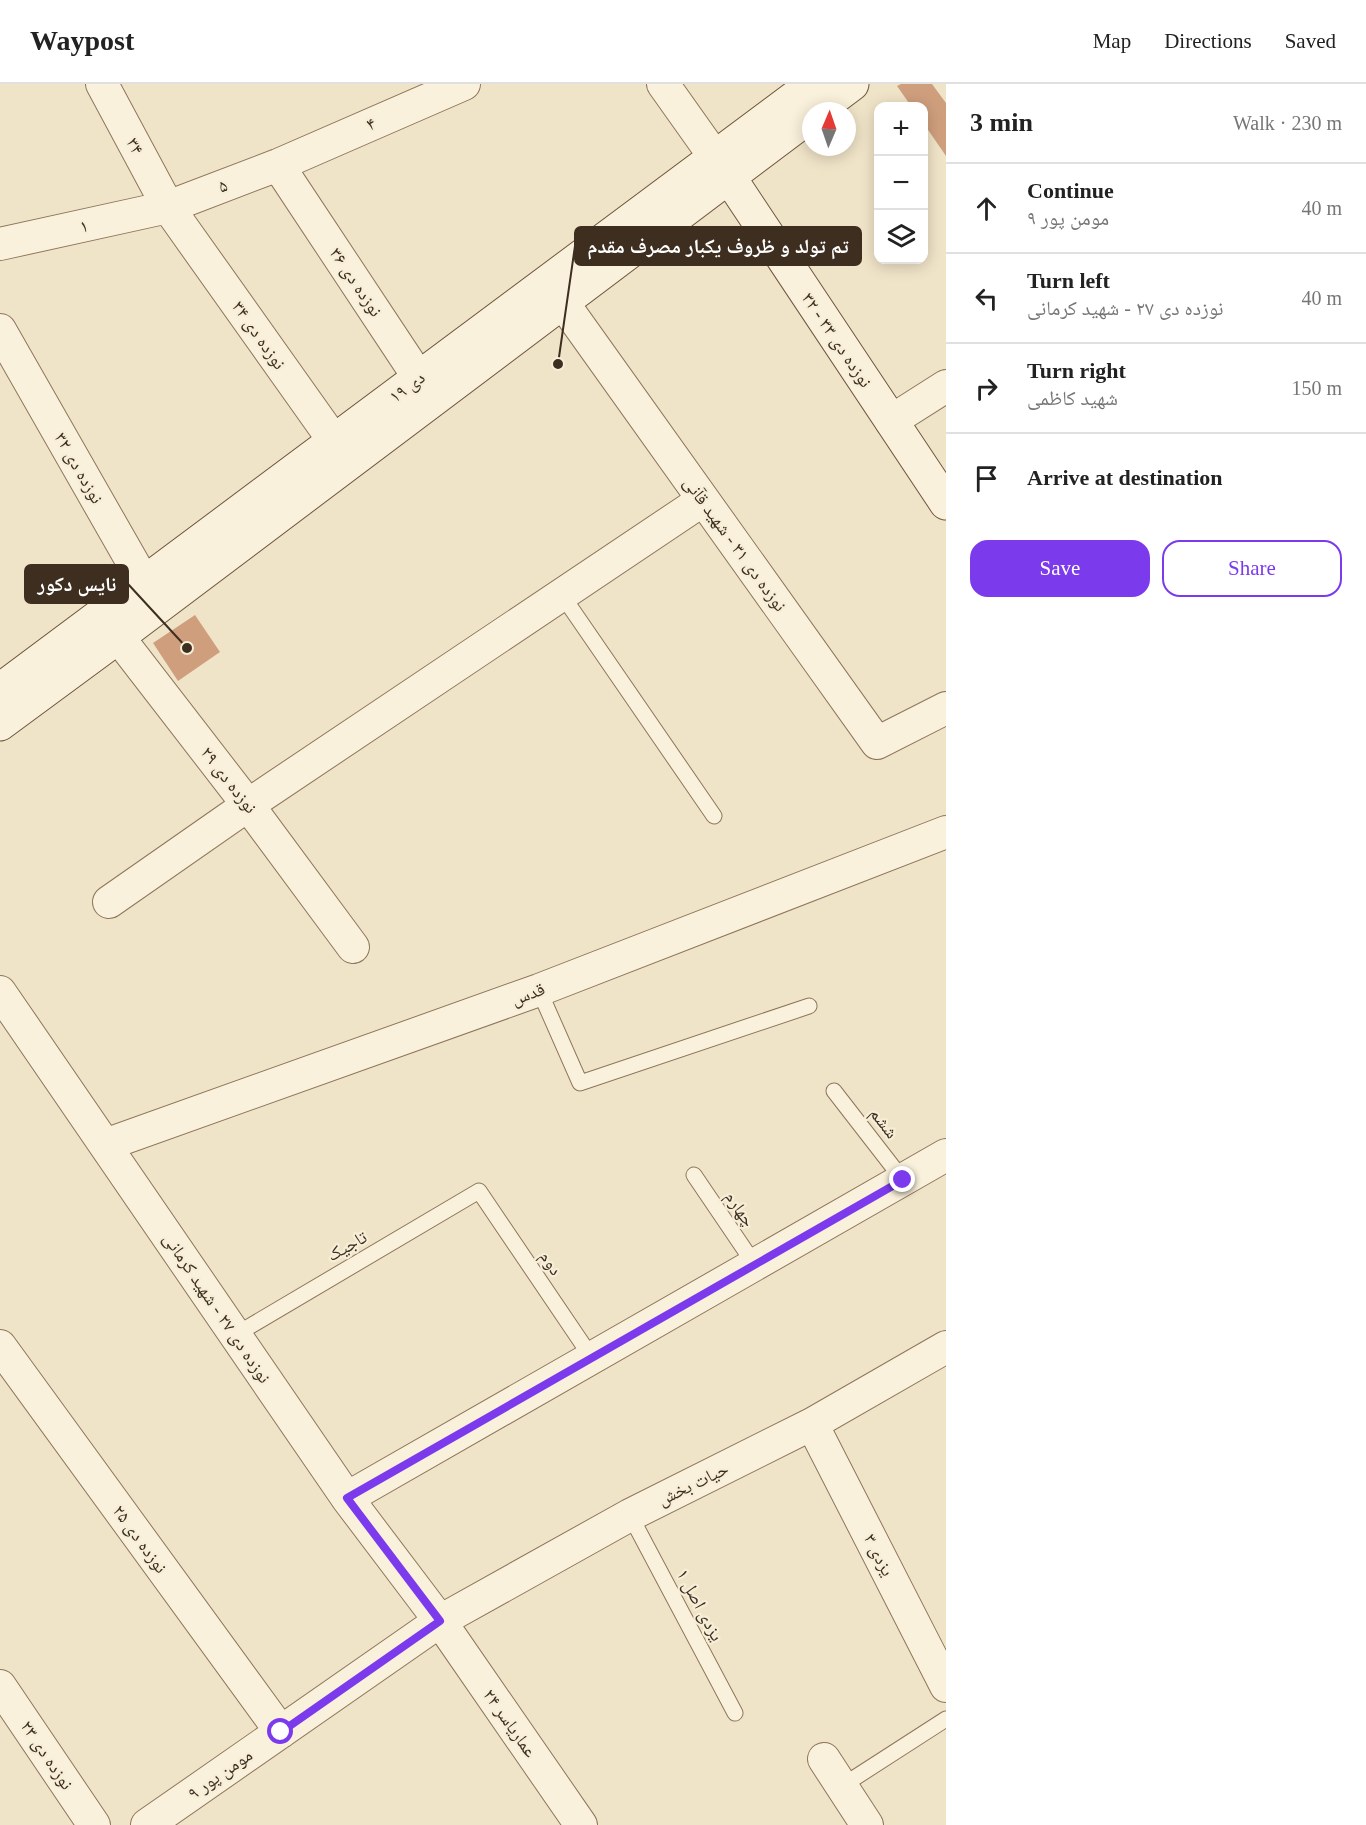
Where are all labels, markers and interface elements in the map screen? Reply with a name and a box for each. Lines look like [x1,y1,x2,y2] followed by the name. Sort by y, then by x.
[30,25,134,56] text: Waypost
[1093,29,1131,53] text: Map
[1164,29,1252,53] text: Directions
[1285,29,1336,53] text: Saved
[802,102,856,156] north arrow
[874,102,928,264] map controls
[874,102,928,156] button: +
[970,108,1033,137] text: 3 min
[1233,112,1342,134] text: Walk · 230 m
[363,113,379,135] street label: ۴
[122,134,148,158] street label: ۳۴
[874,156,928,210] button: −
[216,175,230,197] street label: ۵
[1027,178,1114,203] text: Continue
[970,192,1003,225] icon: ahead
[1301,197,1342,219] text: 40 m
[1027,207,1109,229] text: مومن پور ۹
[874,210,928,264] button: layers
[78,215,90,237] street label: ۱
[575,227,861,265] callout: تم تولد و ظروف یکبار مصرف مقدم
[587,235,849,260] text: تم تولد و ظروف یکبار مصرف مقدم
[325,244,386,321] street label: نوزده دی ۳۶
[1027,268,1110,293] text: Turn left
[970,282,1003,315] icon: left
[1301,287,1342,309] text: 40 m
[797,289,876,392] street label: ۳۲ - نوزده دی ۳۳
[227,297,290,374] street label: نوزده دی ۳۴
[1027,297,1224,319] text: نوزده دی ۲۷ - شهید کرمانی
[1027,358,1126,383] text: Turn right
[385,367,429,408] street label: ۱۹ دی
[970,372,1003,405] icon: right
[1291,377,1342,399] text: 150 m
[1027,387,1118,409] text: شهید کاظمی
[50,429,107,508] street label: نوزده دی ۳۲
[970,462,1003,495] icon: arrive
[1027,465,1223,490] text: Arrive at destination
[679,473,791,616] street label: نوزده دی ۳۱ - شهید قآنی
[970,540,1150,597] button: Save
[1162,540,1342,597] button: Share
[25,565,128,603] callout: نایس دکور
[37,573,116,597] text: نایس دکور
[196,743,261,818] street label: نوزده دی ۲۹
[508,979,548,1010] street label: قدس
[864,1104,902,1144] street label: ششم
[889,1166,915,1192] route end
[719,1187,759,1232] street label: چهارم
[324,1227,371,1266] street label: تاجیک
[158,1229,275,1388] street label: نوزده دی ۲۷ - شهید کرمانی
[534,1247,566,1280] street label: دوم
[654,1458,732,1511] street label: حیات بخش
[108,1501,171,1577] street label: نوزده دی ۲۵
[859,1531,898,1580] street label: یزدی ۳
[672,1566,727,1645] street label: یزدی اصل ۱
[479,1685,541,1761] street label: عماریاسر ۲۴
[16,1717,77,1794] street label: نوزده دی ۲۳
[267,1718,293,1744] route start
[184,1745,257,1804] street label: مومن پور ۹

